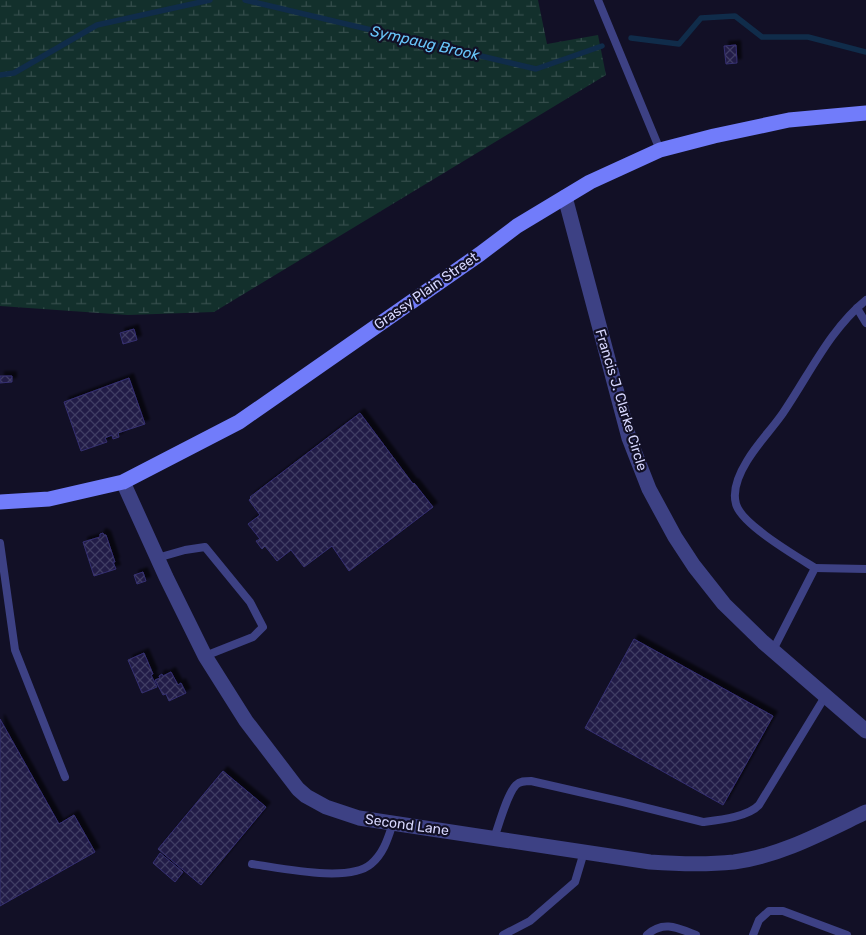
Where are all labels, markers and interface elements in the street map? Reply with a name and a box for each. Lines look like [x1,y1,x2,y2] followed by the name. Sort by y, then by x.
[369,22,481,64] water label: Sympaug Brook
[371,248,482,333] street label: Grassy Plain Street
[591,327,651,473] street label: Francis J. Clarke Circle
[364,811,450,839] street label: Second Lane

